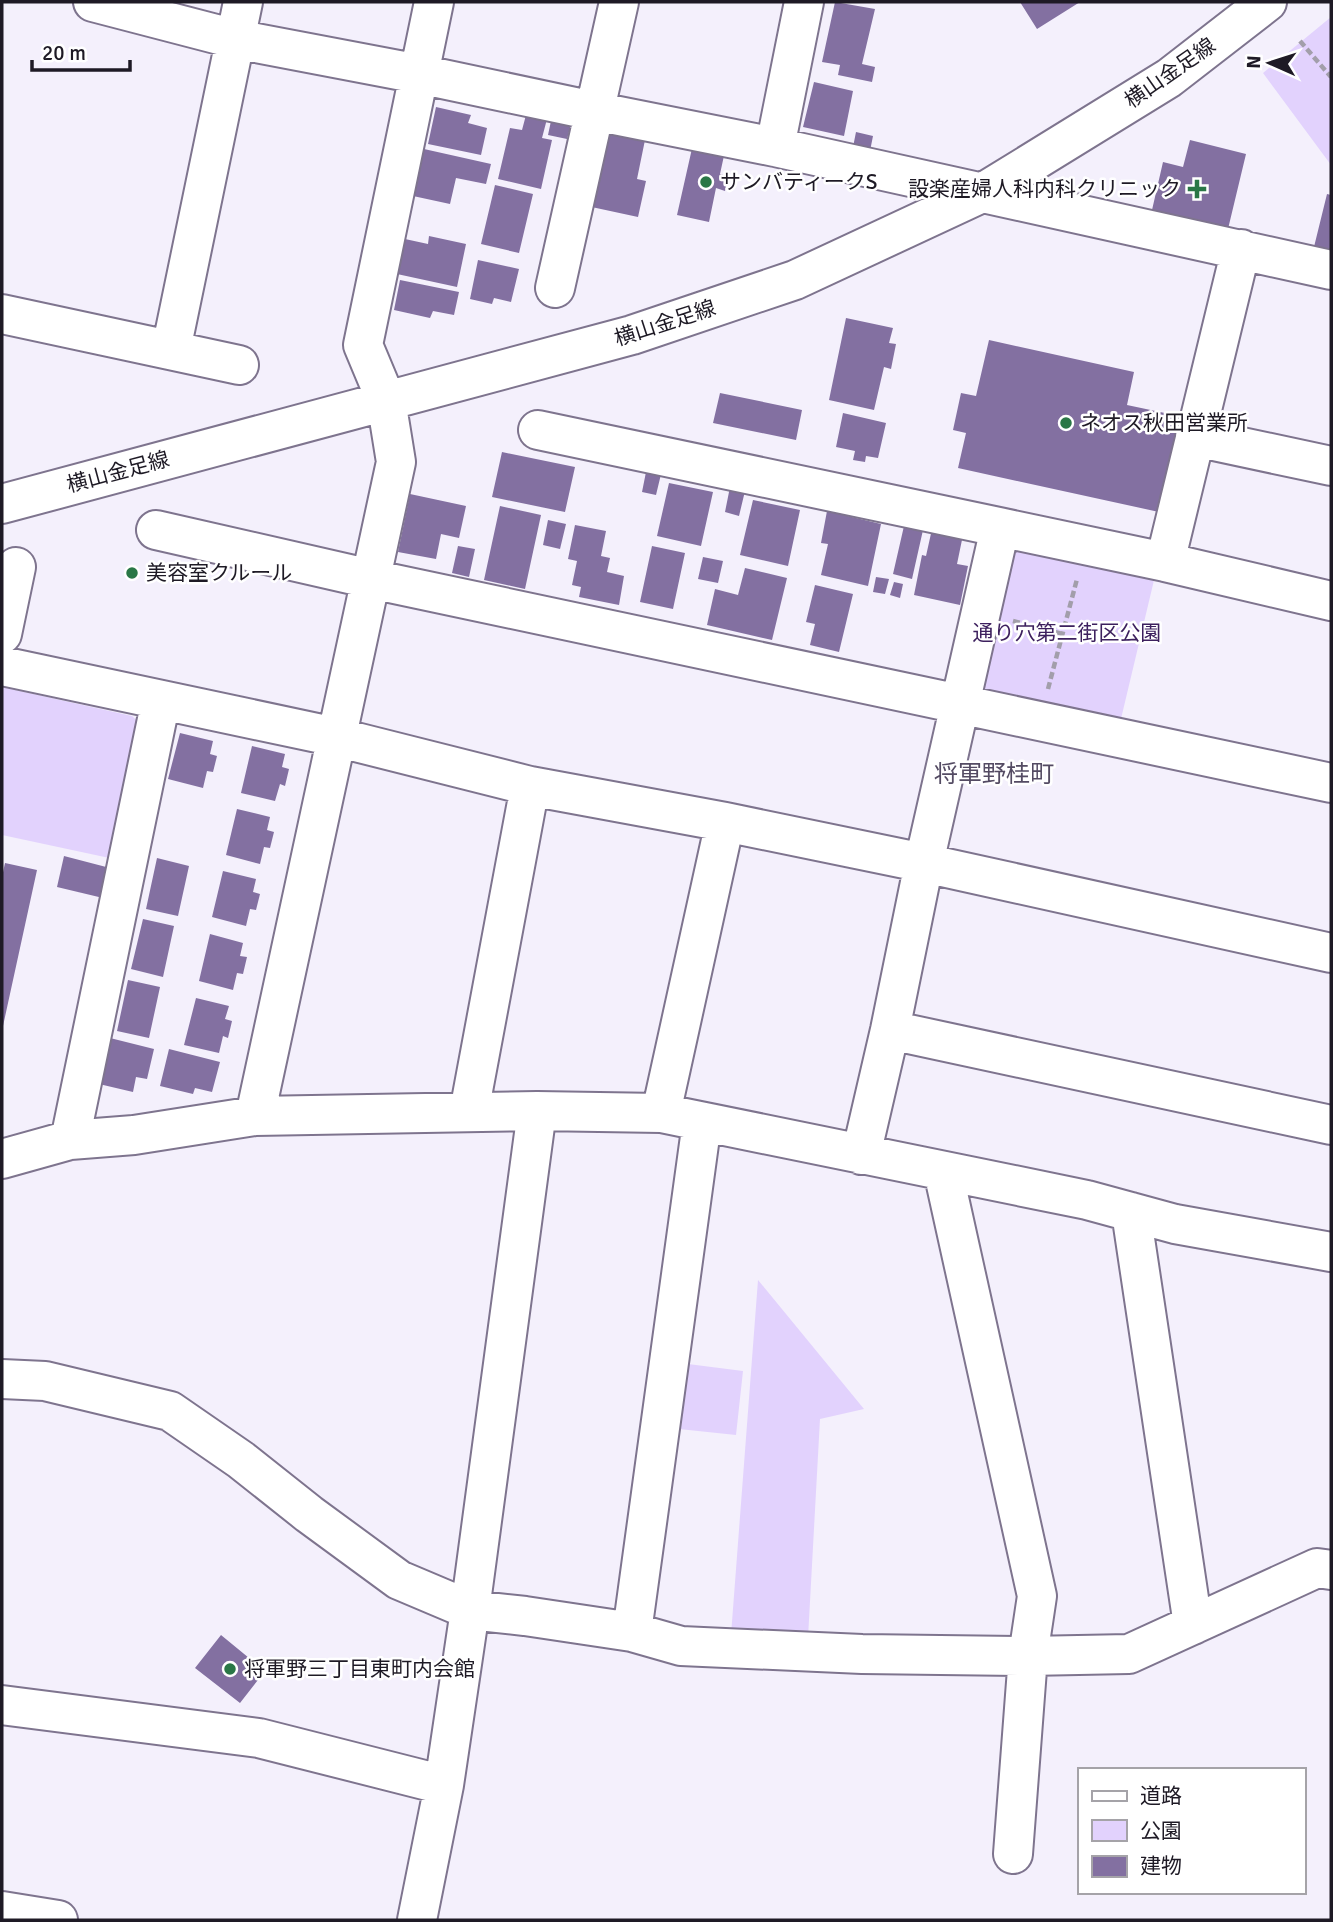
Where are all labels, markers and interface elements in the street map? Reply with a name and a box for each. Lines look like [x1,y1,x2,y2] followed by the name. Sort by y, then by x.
[32,28,130,72] scale bar
[1235,28,1305,98] north arrow
[1120,32,1220,114] street label: 横山金足線
[42,40,86,66] text: 20 m
[1242,55,1266,69] text: N
[720,169,877,195] place label: サンバティークS
[698,174,714,190] marker: サンバティークS
[908,176,1181,202] place label: 設楽産婦人科内科クリニック
[1187,179,1207,199] marker: 設楽産婦人科内科クリニック
[611,294,719,352] street label: 横山金足線
[1080,410,1248,436] place label: ネオス秋田営業所
[1058,415,1074,431] marker: ネオス秋田営業所
[64,446,172,498] street label: 横山金足線
[146,560,292,586] place label: 美容室クルール
[124,565,140,581] marker: 美容室クルール
[973,620,1162,646] park label: 通り穴第二街区公園
[934,759,1054,789] district label: 将軍野桂町
[244,1656,475,1682] place label: 将軍野三丁目東町内会館
[222,1661,238,1677] marker: 将軍野三丁目東町内会館
[1078,1768,1305,1894] legend
[1140,1783,1182,1809] text: 道路
[1140,1818,1182,1844] text: 公園
[1140,1853,1182,1879] text: 建物

